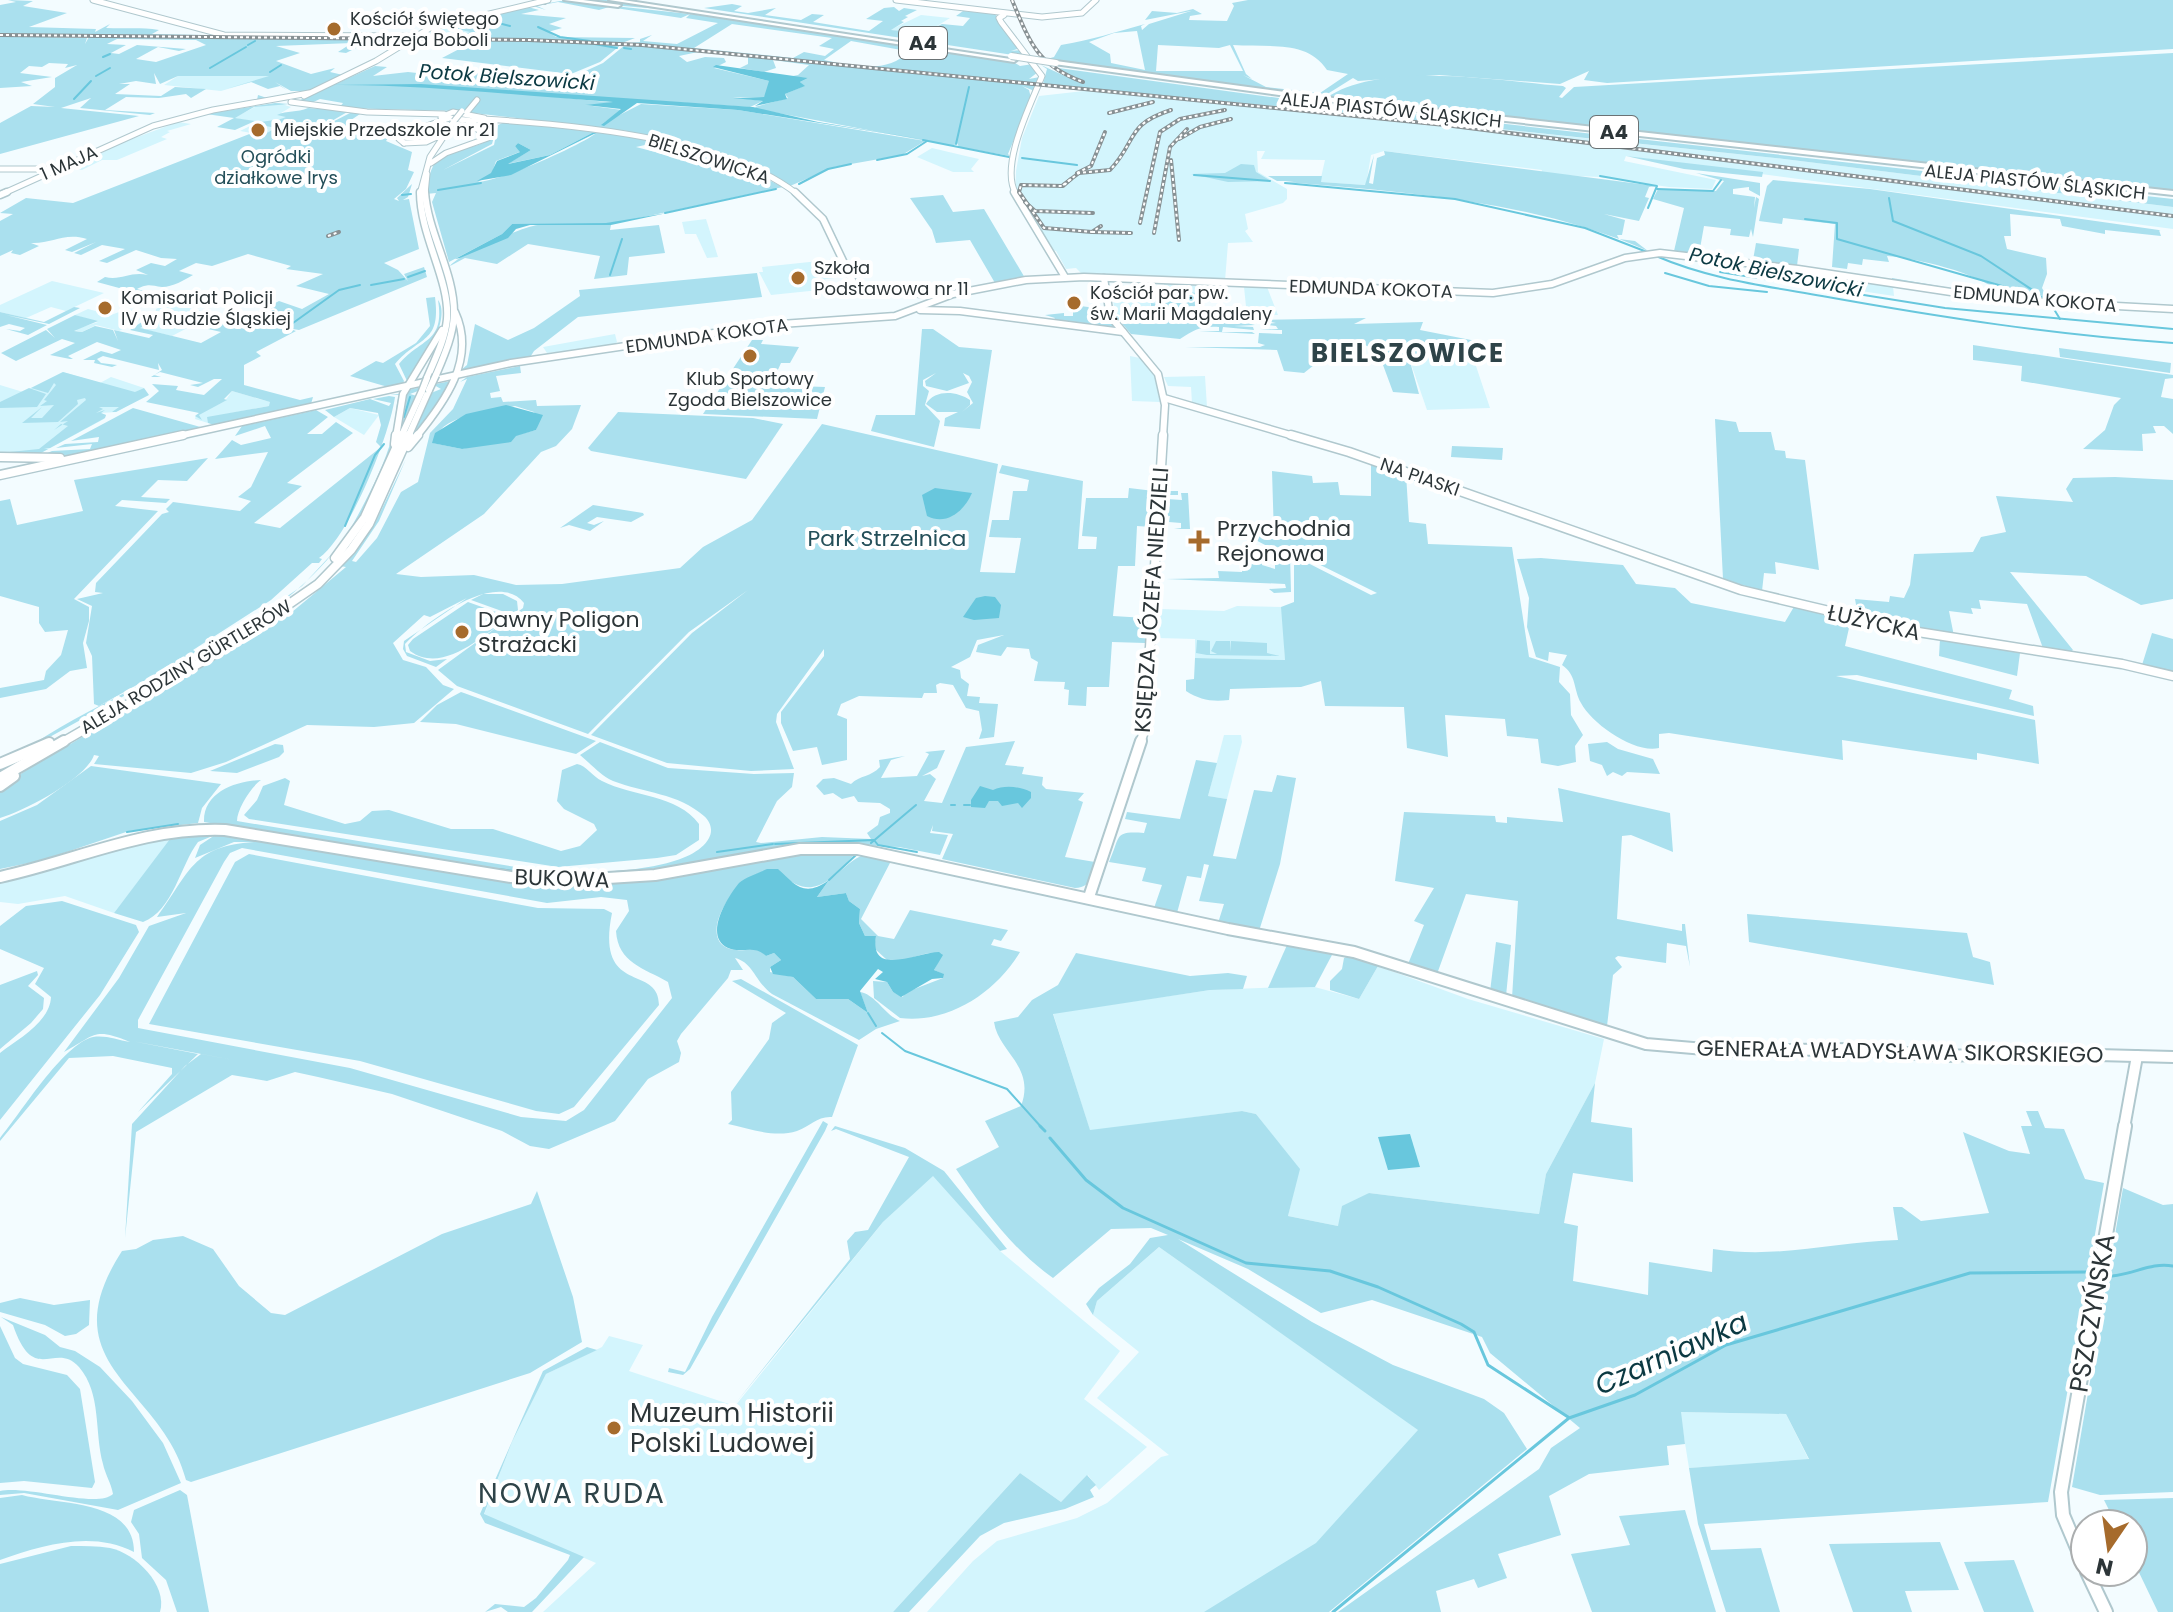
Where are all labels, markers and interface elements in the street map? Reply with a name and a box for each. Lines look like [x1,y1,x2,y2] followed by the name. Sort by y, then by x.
[350,6,499,52] place label: Kościół świętego Andrzeja Boboli
[325,20,343,38] marker: Kościół świętego Andrzeja Boboli
[899,27,947,59] road number: A4
[418,57,597,97] water label: Potok Bielszowicki
[1279,85,1503,134] street label: ALEJA PIASTÓW ŚLĄSKICH
[1590,116,1638,148] road number: A4
[274,117,495,142] place label: Miejskie Przedszkole nr 21
[249,121,267,139] marker: Miejskie Przedszkole nr 21
[646,127,773,190] street label: BIELSZOWICKA
[36,139,101,186] street label: 1 MAJA
[214,144,338,190] park label: Ogródki działkowe Irys
[1923,157,2147,206] street label: ALEJA PIASTÓW ŚLĄSKICH
[1687,240,1866,304] water label: Potok Bielszowicki
[814,255,969,301] place label: Szkoła Podstawowa nr 11
[789,269,807,287] marker: Szkoła Podstawowa nr 11
[1289,273,1453,304] street label: EDMUNDA KOKOTA
[1952,279,2118,318] street label: EDMUNDA KOKOTA
[1090,280,1272,326] place label: Kościół par. pw. św. Marii Magdaleny
[121,285,291,331] place label: Komisariat Policji IV w Rudzie Śląskiej
[1065,294,1083,312] marker: Kościół par. pw. św. Marii Magdaleny
[96,299,114,317] marker: Komisariat Policji IV w Rudzie Śląskiej
[624,312,790,359] street label: EDMUNDA KOKOTA
[1311,335,1505,371] district label: BIELSZOWICE
[741,347,759,365] marker: Klub Sportowy Zgoda Bielszowice
[668,366,832,412] place label: Klub Sportowy Zgoda Bielszowice
[1377,451,1463,502] street label: NA PIASKI
[1127,466,1176,734] street label: KSIĘDZA JÓZEFA NIEDZIELI
[1217,513,1351,569] place label: Przychodnia Rejonowa
[808,523,966,554] park label: Park Strzelnica
[1188,530,1210,552] marker: Przychodnia Rejonowa
[76,593,296,740] street label: ALEJA RODZINY GÜRTLERÓW
[1824,597,1923,648] street label: ŁUŻYCKA
[478,604,639,660] place label: Dawny Poligon Strażacki
[453,623,471,641] marker: Dawny Poligon Strażacki
[514,861,610,896] street label: BUKOWA
[1696,1032,2104,1071] street label: GENERAŁA WŁADYSŁAWA SIKORSKIEGO
[2060,1231,2124,1395] street label: PSZCZYŃSKA
[1588,1302,1754,1405] water label: Czarniawka
[630,1395,834,1461] place label: Muzeum Historii Polski Ludowej
[605,1419,623,1437] marker: Muzeum Historii Polski Ludowej
[478,1474,666,1513] district label: NOWA RUDA
[2069,1508,2149,1588] north arrow
[2093,1550,2116,1584] text: N

